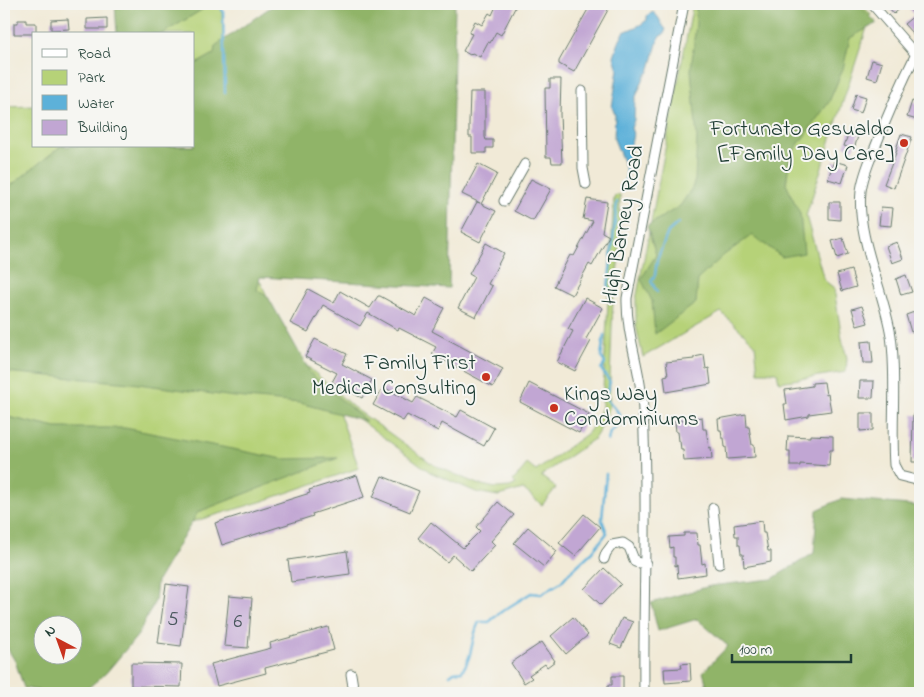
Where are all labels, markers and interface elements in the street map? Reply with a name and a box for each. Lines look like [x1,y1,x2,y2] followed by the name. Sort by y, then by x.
[32,32,195,148] legend
[78,43,111,65] text: Road
[78,67,106,89] text: Park
[78,93,114,115] text: Water
[709,114,894,172] place label: Fortunato Gesualdo [Family Day Care]
[77,117,127,140] text: Building
[898,137,910,149] marker: Fortunato Gesualdo [Family Day Care]
[594,143,655,307] street label: High Barney Road
[312,348,477,406] place label: Family First Medical Consulting
[480,371,492,383] marker: Family First Medical Consulting
[564,379,699,436] place label: Kings Way Condominiums
[548,402,560,414] marker: Kings Way Condominiums
[167,606,179,635] house number: 5
[234,608,243,637] house number: 6
[32,614,82,664] north arrow
[40,620,61,642] text: N
[732,632,850,664] scale bar
[739,639,772,661] text: 100 m

